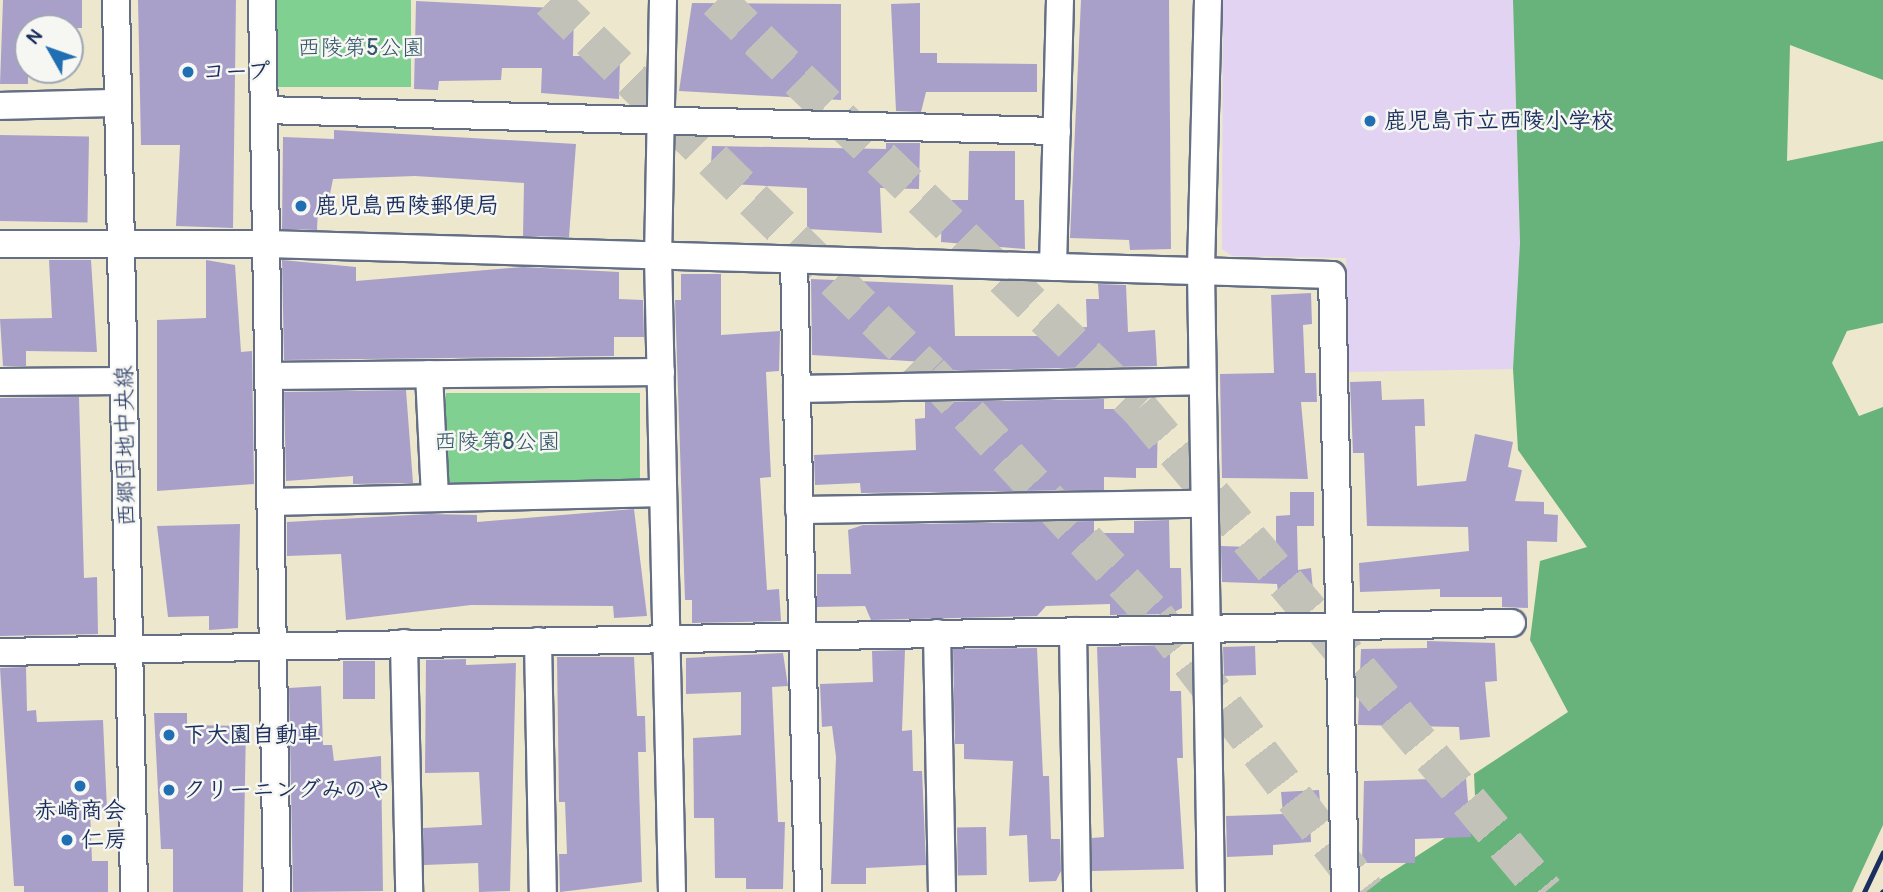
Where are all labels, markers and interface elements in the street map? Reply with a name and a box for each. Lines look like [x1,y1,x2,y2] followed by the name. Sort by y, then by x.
[14,14,84,84] north arrow
[21,24,48,49] text: N
[297,34,425,62] park label: 西陵第5公園
[202,58,271,86] place label: コープ
[180,64,196,80] marker: コープ
[1384,107,1614,135] place label: 鹿児島市立西陵小学校
[1362,113,1378,129] marker: 鹿児島市立西陵小学校
[315,192,499,220] place label: 鹿児島西陵郵便局
[293,198,309,214] marker: 鹿児島西陵郵便局
[111,365,141,527] street label: 西郷団地中央線
[434,428,560,456] park label: 西陵第8公園
[183,721,321,749] place label: 下大園自動車
[161,727,177,743] marker: 下大園自動車
[183,776,390,804] place label: クリーニングみのや
[72,778,88,794] marker: 赤崎商会
[161,782,177,798] marker: クリーニングみのや
[34,797,126,825] place label: 赤崎商会
[81,826,127,854] place label: 仁房
[59,832,75,848] marker: 仁房

